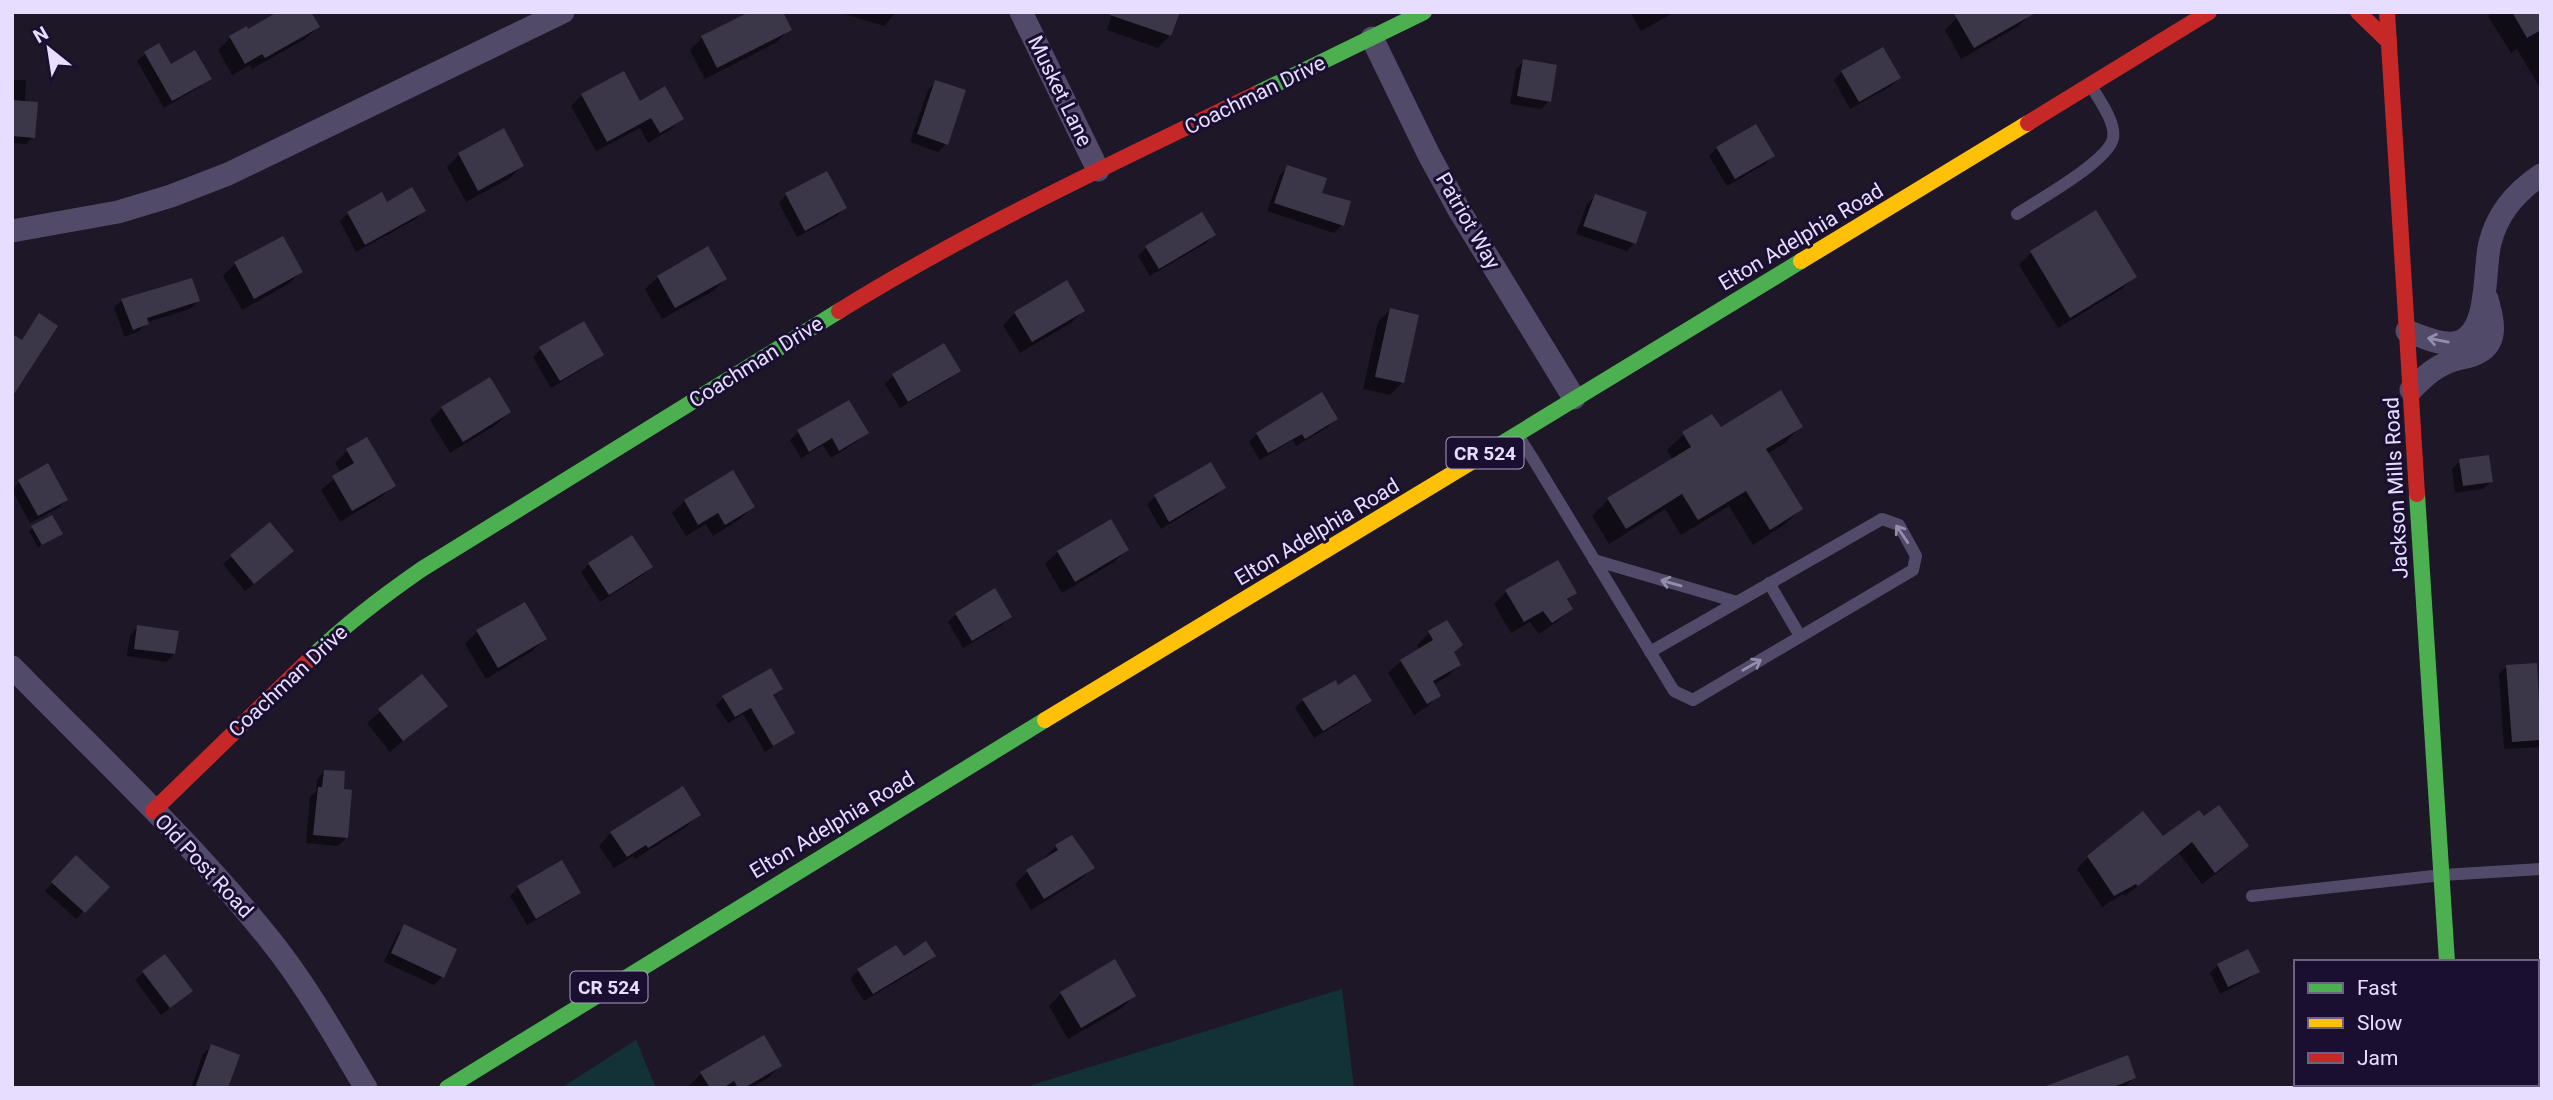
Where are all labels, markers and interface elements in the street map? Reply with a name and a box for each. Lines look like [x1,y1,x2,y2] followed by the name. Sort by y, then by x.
[14,14,84,84] north arrow
[29,21,52,48] text: N
[1023,32,1097,150] street label: Musket Lane
[1181,51,1329,139] street label: Coachman Drive
[1431,169,1505,273] street label: Patriot Way
[1714,178,1888,296] street label: Elton Adelphia Road
[685,311,827,413] street label: Coachman Drive
[2427,333,2450,347] one-way arrow
[2379,396,2413,580] street label: Jackson Mills Road
[1446,437,1524,468] road number: CR 524
[1230,473,1404,591] street label: Elton Adelphia Road
[1895,525,1910,544] one-way arrow
[1660,575,1682,588] one-way arrow
[224,620,352,742] street label: Coachman Drive
[1741,658,1761,672] one-way arrow
[745,766,919,884] street label: Elton Adelphia Road
[150,809,258,923] street label: Old Post Road
[2294,960,2539,1086] legend
[570,972,648,1002] road number: CR 524
[2357,976,2398,1000] text: Fast
[2357,1011,2403,1035] text: Slow
[2357,1046,2398,1070] text: Jam

